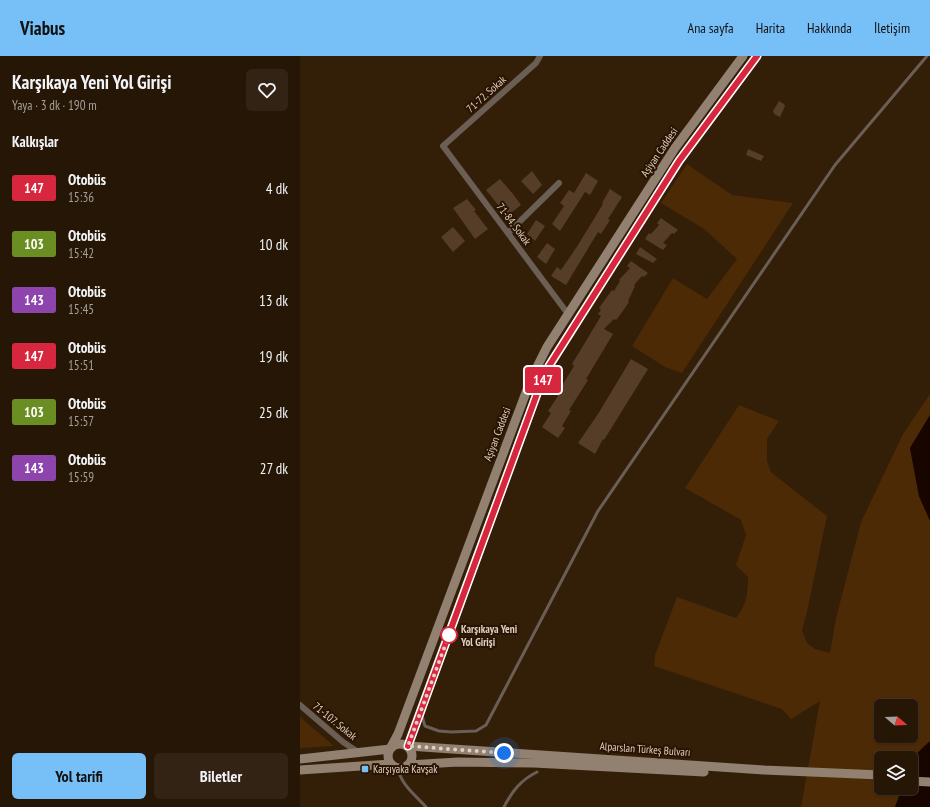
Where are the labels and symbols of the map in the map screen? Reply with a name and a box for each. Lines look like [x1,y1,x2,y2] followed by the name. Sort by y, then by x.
[463,72,509,116] street label: 71-72. Sokak
[637,125,681,179] street label: Aşiyan Caddesi
[494,200,535,248] street label: 71-84. Sokak
[520,367,566,393] line badge: 147
[480,405,514,463] street label: Aşiyan Caddesi
[460,622,518,649] place label: Karşıkaya Yeni Yol Girişi
[440,626,458,644] marker: Karşıkaya Yeni Yol Girişi
[310,699,361,744] street label: 71-107. Sokak
[874,699,918,743] north arrow
[599,739,691,759] street label: Alparslan Türkeş Bulvarı
[494,743,514,763] your location
[373,762,438,776] place label: Karşıyaka Kavşak
[360,764,370,774] marker: Karşıyaka Kavşak

